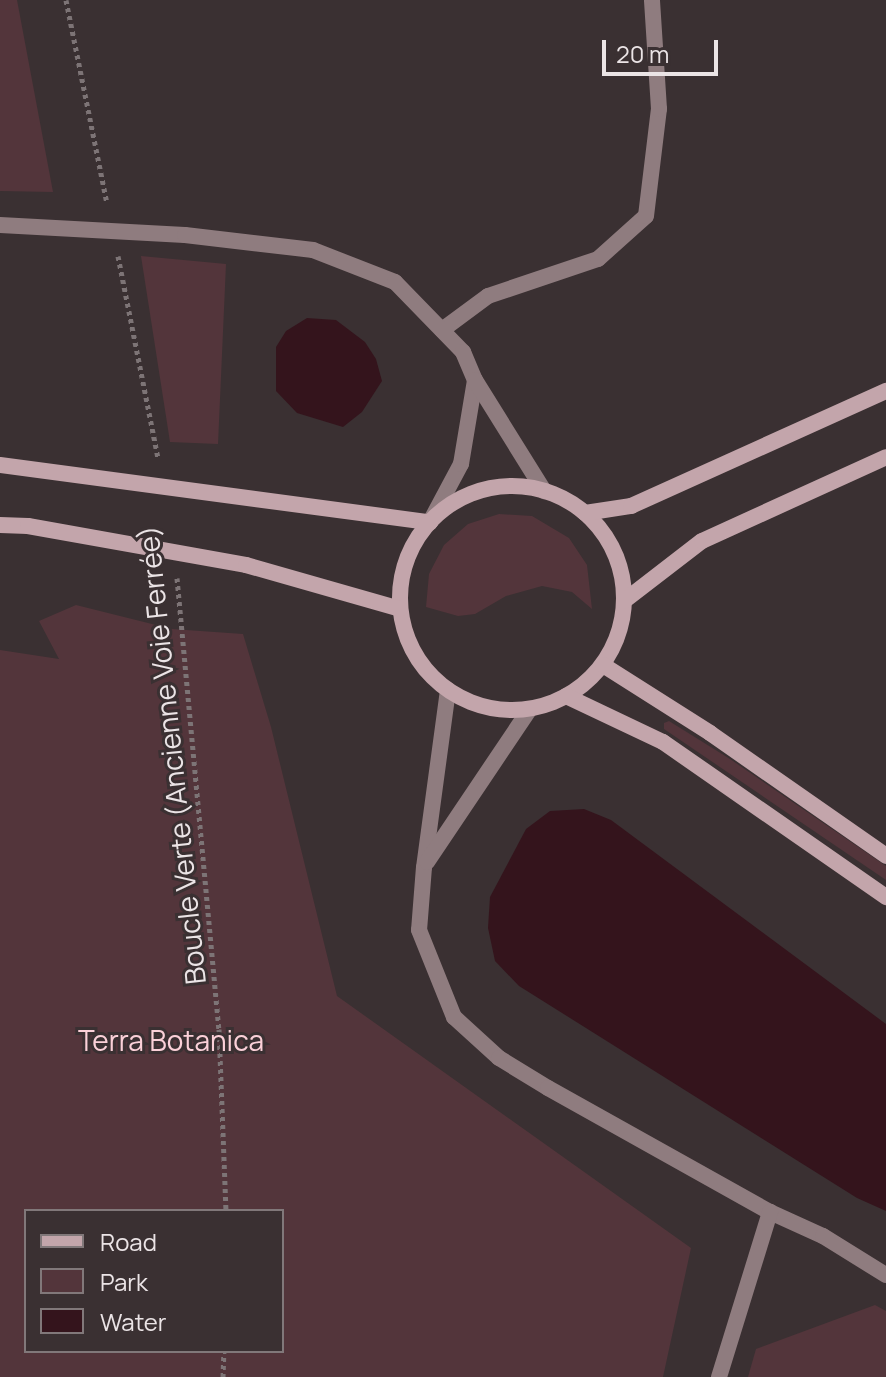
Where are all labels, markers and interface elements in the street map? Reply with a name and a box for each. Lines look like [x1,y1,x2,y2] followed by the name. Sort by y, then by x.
[606,24,722,74] scale bar
[616,37,669,70] text: 20 m
[130,524,212,986] street label: Boucle Verte (Ancienne Voie Ferrée)
[78,1023,264,1057] park label: Terra Botanica
[24,1209,284,1353] legend
[100,1225,157,1258] text: Road
[100,1265,148,1298] text: Park
[100,1305,167,1338] text: Water

